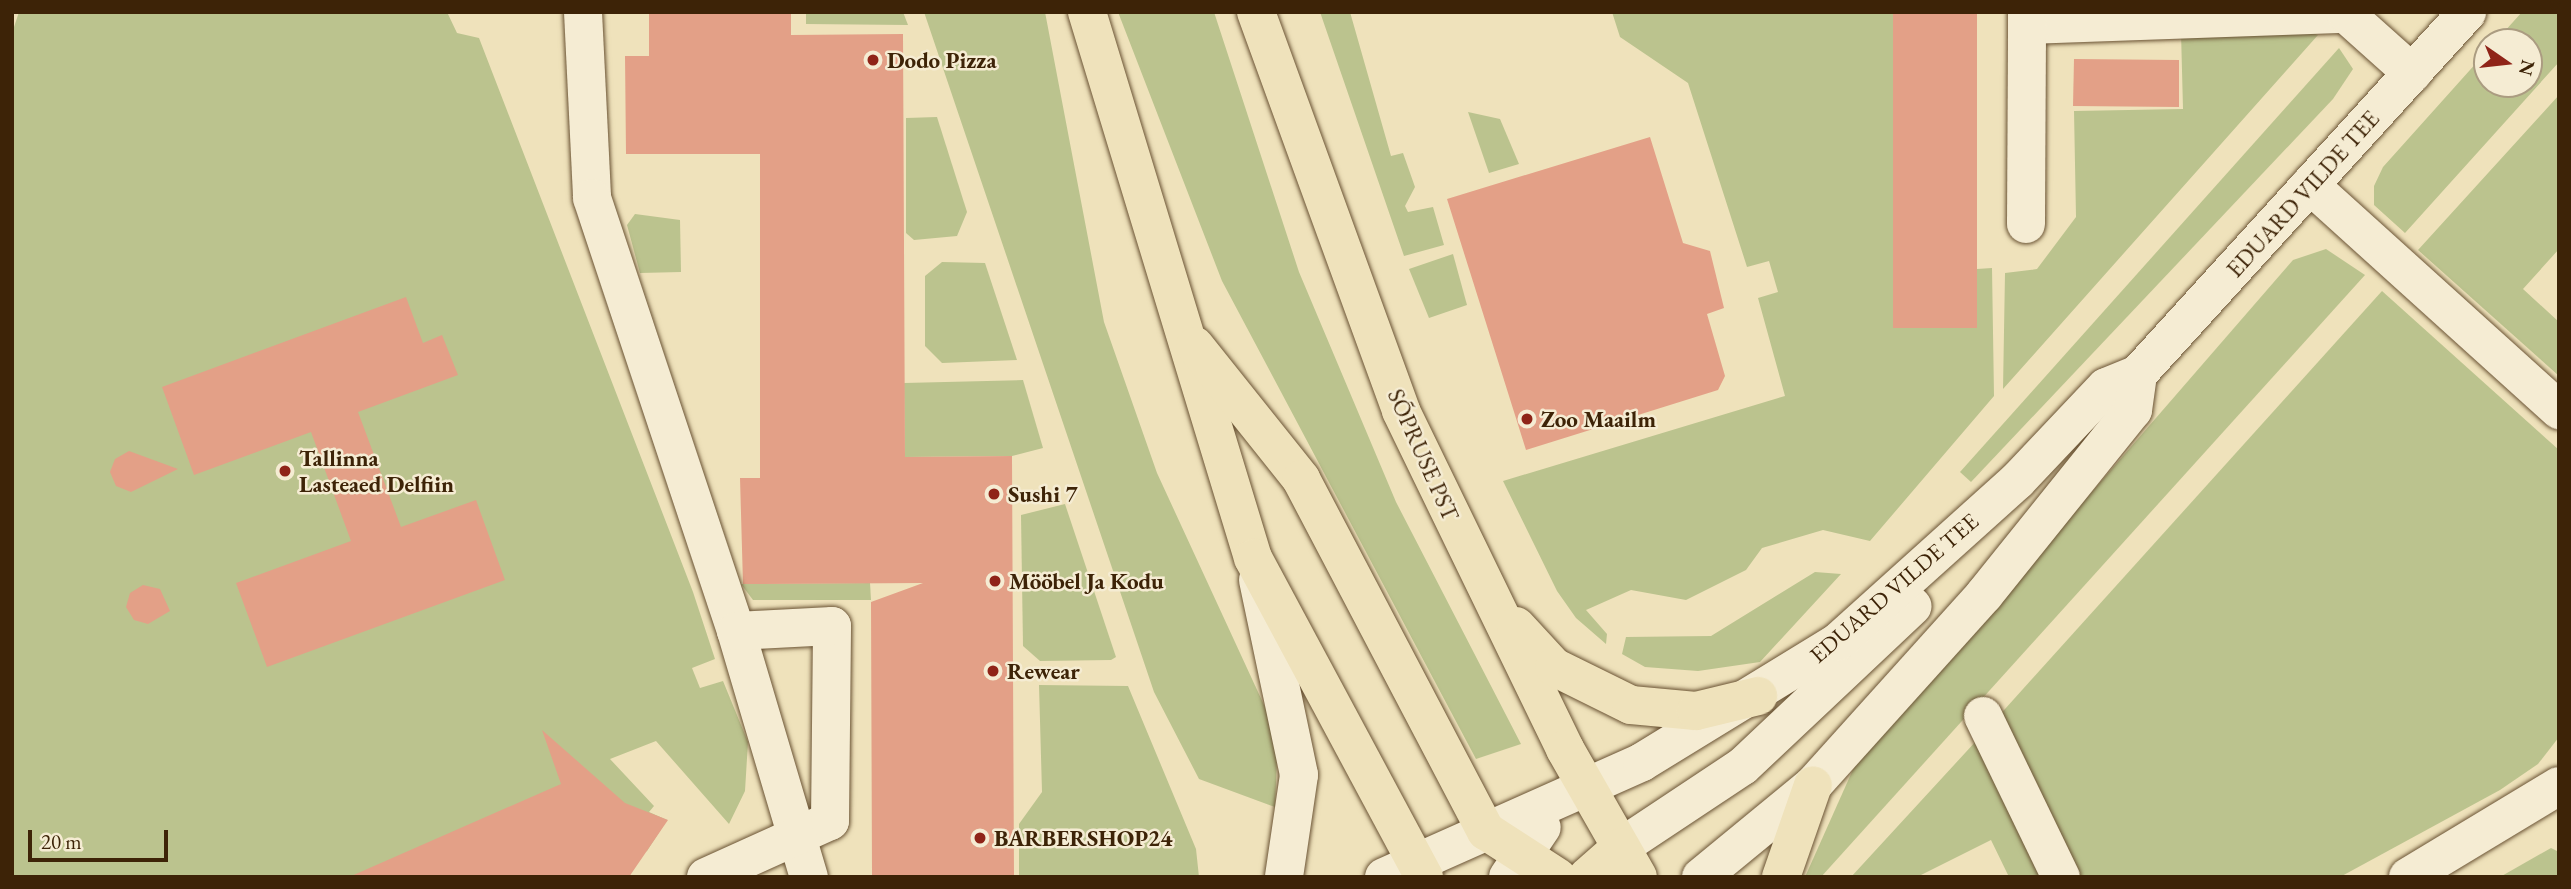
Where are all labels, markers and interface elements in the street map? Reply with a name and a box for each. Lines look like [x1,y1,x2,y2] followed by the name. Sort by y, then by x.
[2473,28,2543,98] north arrow
[887,46,996,74] place label: Dodo Pizza
[865,52,881,68] marker: Dodo Pizza
[2513,57,2541,78] text: N
[2221,105,2385,283] street label: EDUARD VILDE TEE
[1382,385,1464,525] street label: SÕPRUSE PST
[1541,405,1656,433] place label: Zoo Maailm
[1519,411,1535,427] marker: Zoo Maailm
[299,444,454,498] place label: Tallinna Lasteaed Delfiin
[277,463,293,479] marker: Tallinna Lasteaed Delfiin
[1008,480,1078,508] place label: Sushi 7
[986,486,1002,502] marker: Sushi 7
[1804,507,1984,669] street label: EDUARD VILDE TEE
[1009,567,1164,595] place label: Mööbel Ja Kodu
[987,573,1003,589] marker: Mööbel Ja Kodu
[1007,657,1080,685] place label: Rewear
[985,663,1001,679] marker: Rewear
[32,816,172,860] scale bar
[994,824,1172,852] place label: BARBERSHOP24
[41,828,82,855] text: 20 m
[972,830,988,846] marker: BARBERSHOP24

